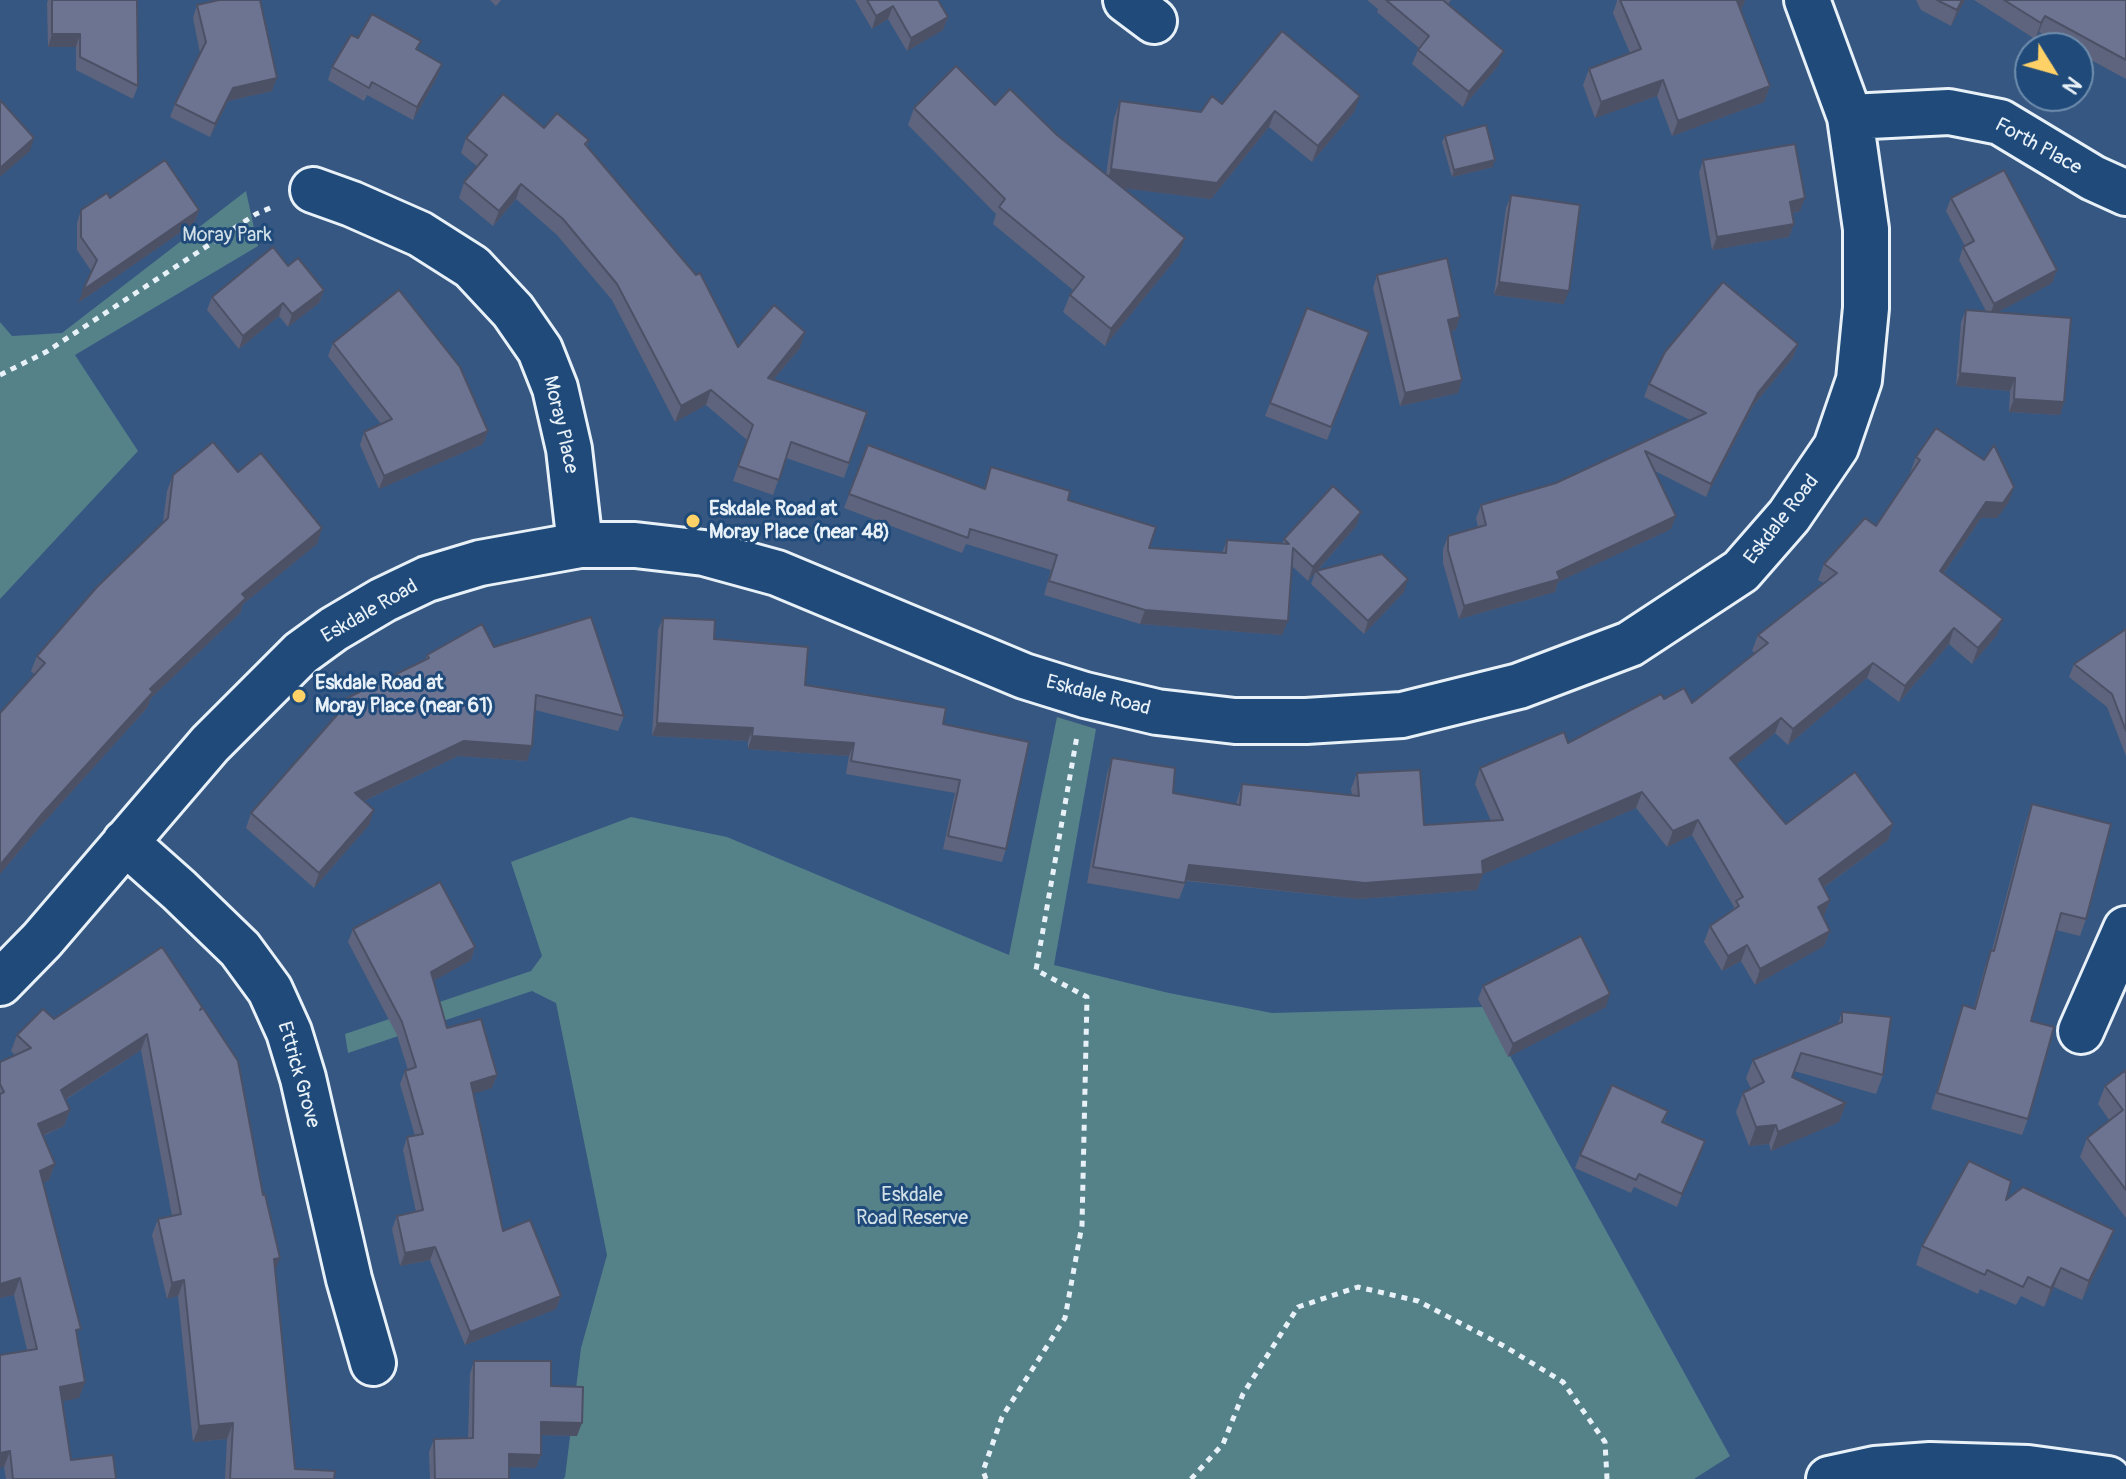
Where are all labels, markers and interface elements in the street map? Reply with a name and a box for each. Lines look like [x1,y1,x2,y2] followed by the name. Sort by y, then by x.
[2014,32,2094,112] north arrow
[2056,71,2087,100] text: N
[1990,113,2086,181] street label: Forth Place
[182,224,272,248] park label: Moray Park
[537,374,583,476] street label: Moray Place
[1740,470,1824,570] street label: Eskdale Road
[709,498,890,545] place label: Eskdale Road at Moray Place (near 48)
[684,512,702,530] marker: Eskdale Road at Moray Place (near 48)
[318,575,422,649] street label: Eskdale Road
[1043,671,1153,721] street label: Eskdale Road
[315,672,494,719] place label: Eskdale Road at Moray Place (near 61)
[290,687,308,705] marker: Eskdale Road at Moray Place (near 61)
[271,1019,325,1131] street label: Ettrick Grove
[856,1184,968,1231] park label: Eskdale Road Reserve

